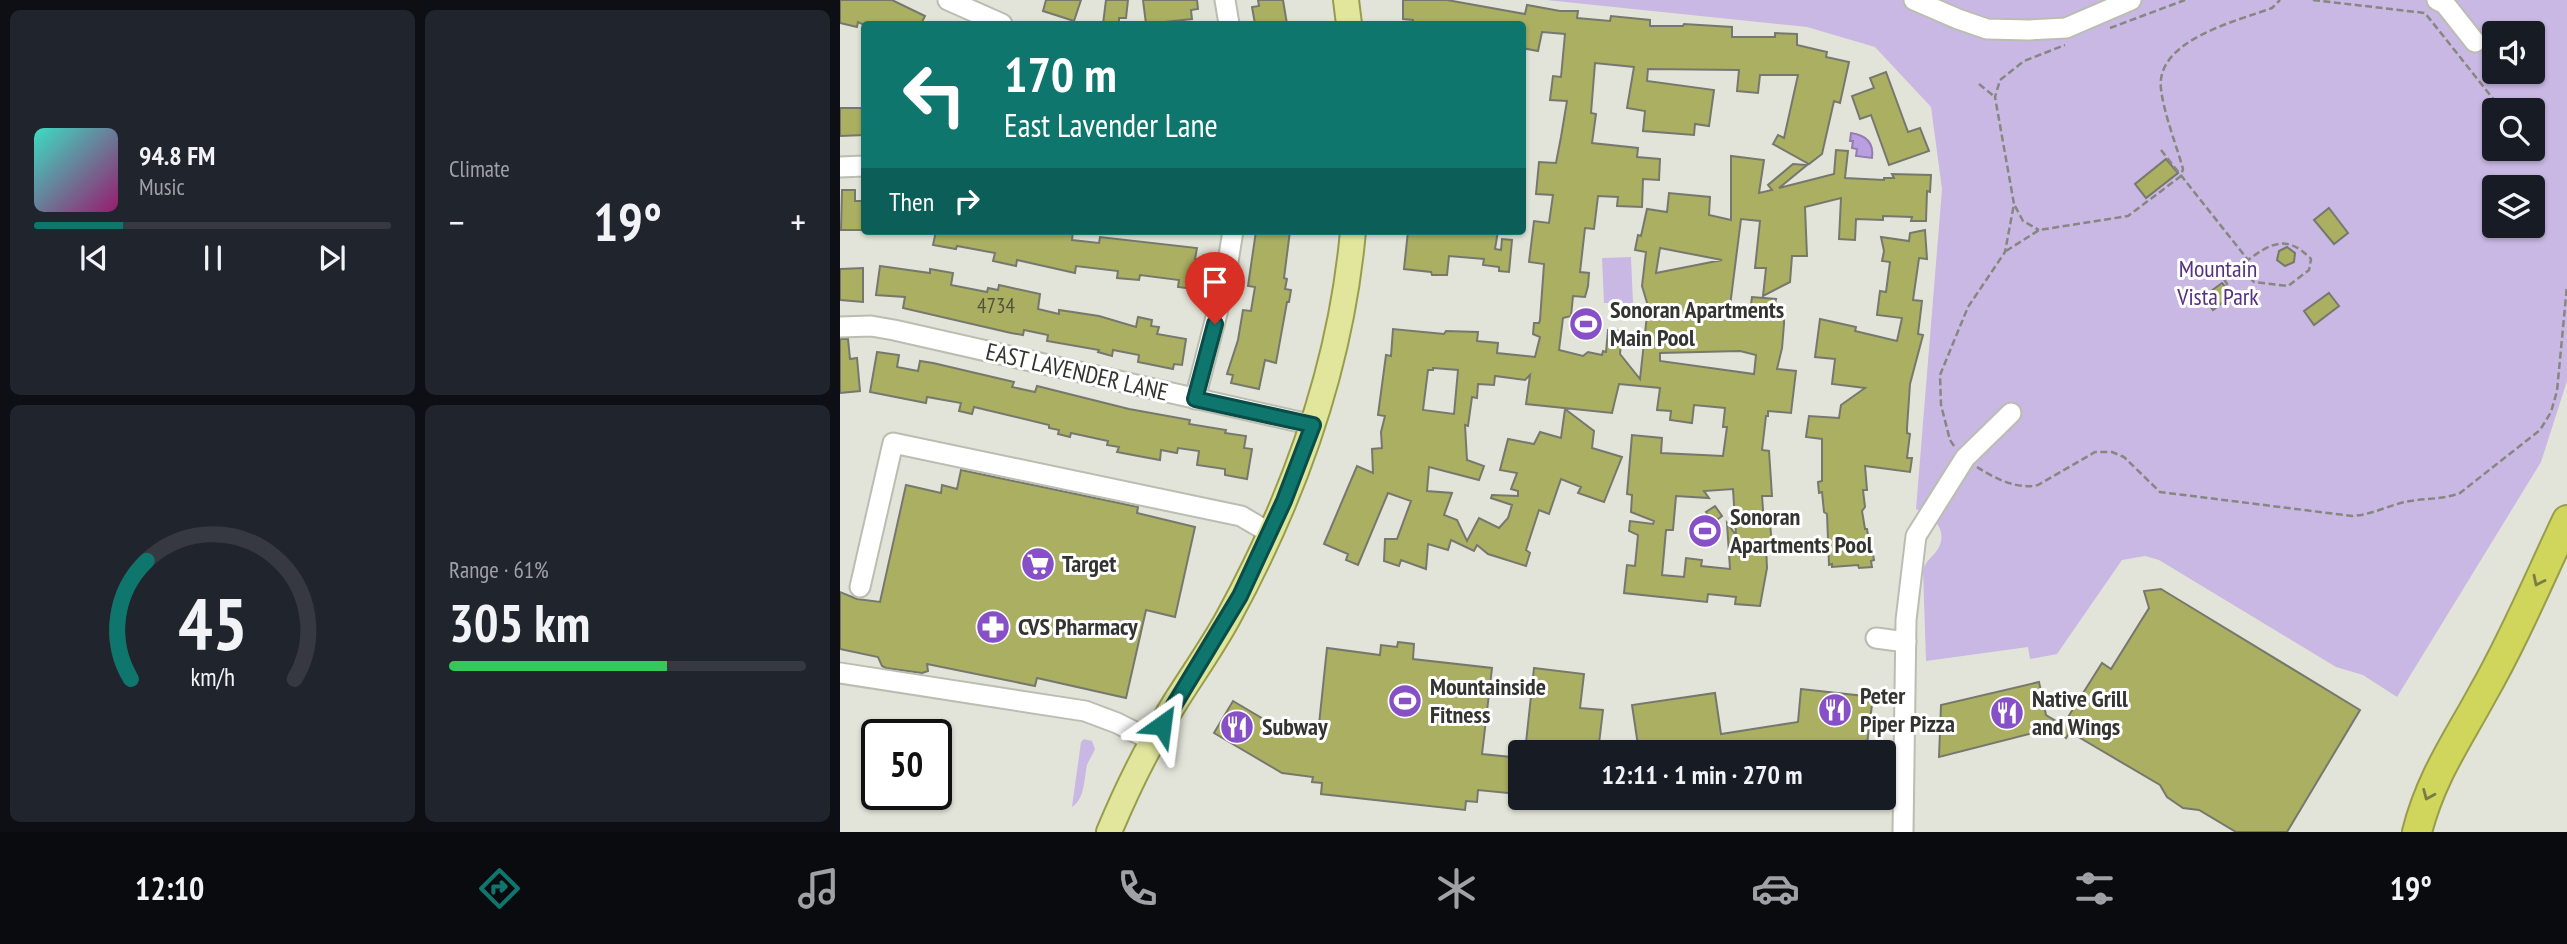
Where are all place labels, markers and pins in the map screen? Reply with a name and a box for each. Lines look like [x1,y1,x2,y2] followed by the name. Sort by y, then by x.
[1185,252,1245,324] pin
[1610,294,1784,353] place label: Sonoran Apartments Main Pool
[1567,305,1605,343] sports icon: Sonoran Apartments Main Pool
[1729,501,1873,560] place label: Sonoran Apartments Pool
[1686,512,1724,550] sports icon: Sonoran Apartments Pool
[1019,545,1057,583] supermarket icon: Target
[1062,548,1116,579] place label: Target
[974,608,1012,646] pharmacy icon: CVS Pharmacy
[1018,611,1138,642] place label: CVS Pharmacy
[1430,671,1546,730] place label: Mountainside Fitness
[1860,680,1955,739] place label: Peter Piper Pizza
[1386,682,1424,720] sports icon: Mountainside Fitness
[2032,683,2128,742] place label: Native Grill and Wings
[1816,691,1854,729] restaurant icon: Peter Piper Pizza
[1988,694,2026,732] restaurant icon: Native Grill and Wings
[1218,708,1256,746] restaurant icon: Subway
[1262,711,1328,742] place label: Subway

